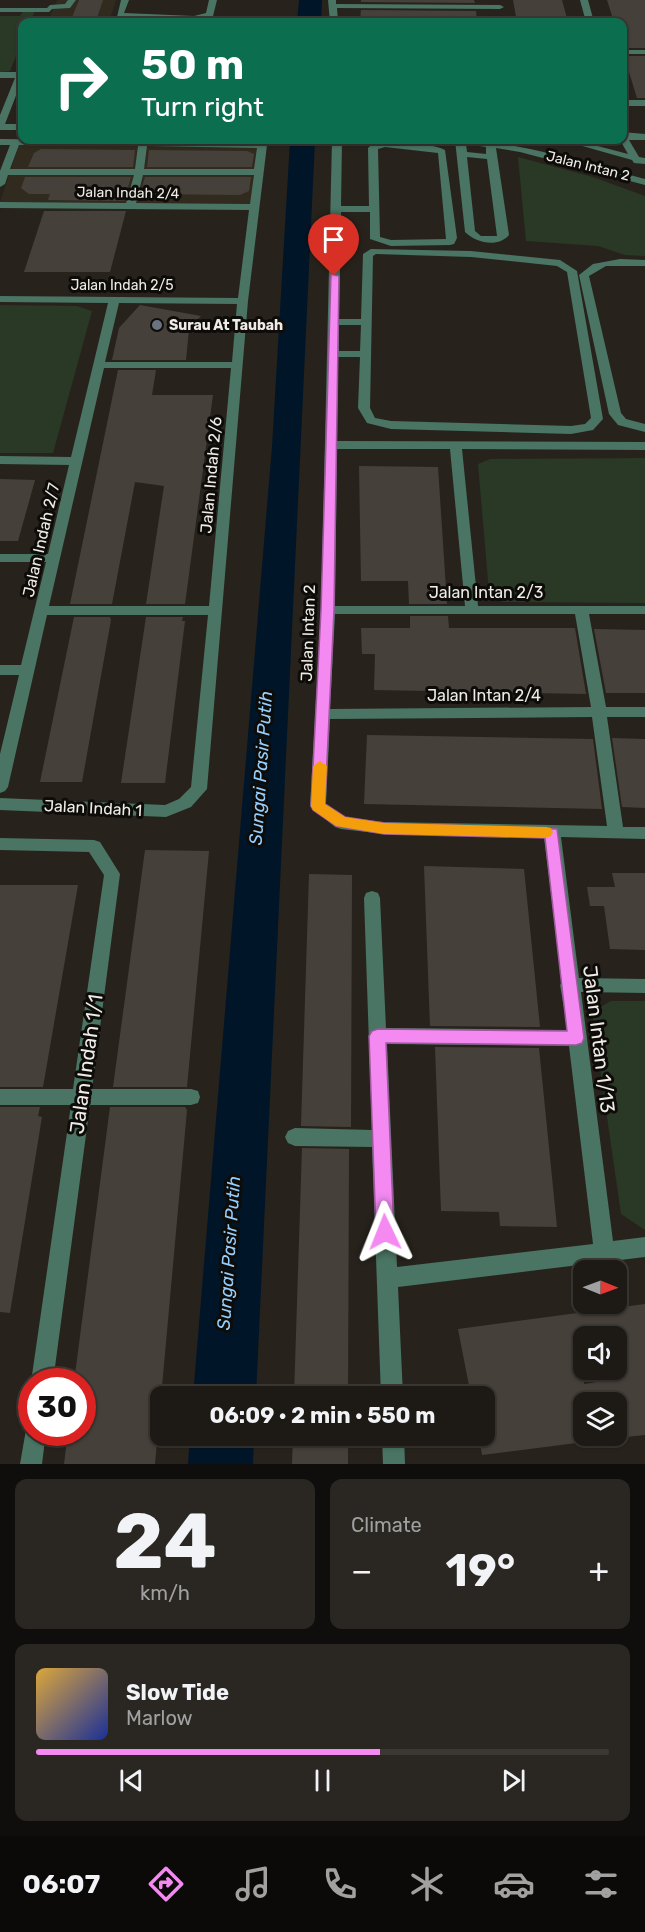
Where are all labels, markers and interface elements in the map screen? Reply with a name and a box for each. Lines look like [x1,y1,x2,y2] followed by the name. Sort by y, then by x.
[141,40,244,90] text: 50 m
[42,42,120,120] icon: right
[141,91,264,123] text: Turn right
[545,147,631,185] street label: Jalan Intan 2
[76,184,180,202] street label: Jalan Indah 2/4
[308,214,359,276] pin
[317,223,350,256] icon: arrive
[70,277,174,294] street label: Jalan Indah 2/5
[169,317,283,334] place label: Surau At Taubah
[150,318,164,332] marker: Surau At Taubah
[196,415,226,534] street label: Jalan Indah 2/6
[19,481,63,599] street label: Jalan Indah 2/7
[429,583,543,602] street label: Jalan Intan 2/3
[297,584,319,682] street label: Jalan Intan 2
[427,686,541,705] street label: Jalan Intan 2/4
[245,690,277,846] water label: Sungai Pasir Putih
[43,796,143,820] street label: Jalan Indah 1
[578,964,620,1114] street label: Jalan Intan 1/13
[64,993,108,1135] street label: Jalan Indah 1/1
[213,1175,245,1331] water label: Sungai Pasir Putih
[353,1200,417,1264] position arrow
[573,1260,627,1314] north arrow
[573,1260,627,1446] map controls
[573,1326,627,1380] button: sound
[18,1368,96,1446] speed limit sign: 30
[573,1392,627,1446] button: layers
[210,1402,435,1429] text: 06:09 · 2 min · 550 m
[113,1495,217,1588] text: 24
[351,1513,422,1537] text: Climate
[446,1544,515,1597] text: 19°
[351,1551,372,1590] text: −
[588,1551,609,1590] text: +
[140,1581,190,1605] text: km/h
[126,1679,229,1706] text: Slow Tide
[126,1706,193,1730] text: Marlow
[115,1764,148,1797] icon: previous
[306,1764,339,1797] icon: pause
[497,1764,530,1797] icon: next
[145,1863,187,1905] icon: directions
[232,1863,274,1905] icon: music
[319,1863,361,1905] icon: phone
[406,1863,448,1905] icon: climate
[493,1863,535,1905] icon: car
[580,1863,622,1905] icon: filters
[23,1868,100,1900] text: 06:07

